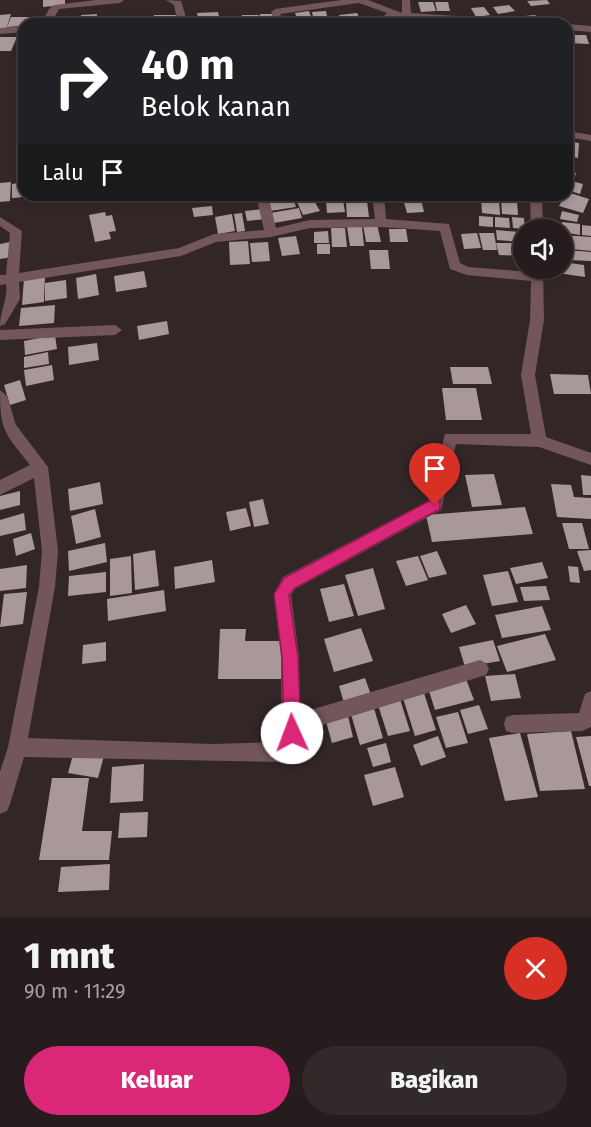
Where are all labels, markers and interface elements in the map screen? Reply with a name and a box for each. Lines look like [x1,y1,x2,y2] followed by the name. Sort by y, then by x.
[141,40,235,90] text: 40 m
[42,42,120,120] icon: right
[141,91,291,123] text: Belok kanan
[96,156,129,189] icon: arrive
[42,159,84,186] text: Lalu
[513,219,573,279] map controls
[513,219,573,279] button: sound
[409,443,460,505] pin
[418,452,451,485] icon: arrive
[260,701,324,765] position arrow
[24,934,114,978] text: 1 mnt
[504,937,567,1000] button: close
[24,979,126,1003] text: 90 m · 11:29
[24,1046,290,1115] button: Keluar
[302,1046,567,1115] button: Bagikan

